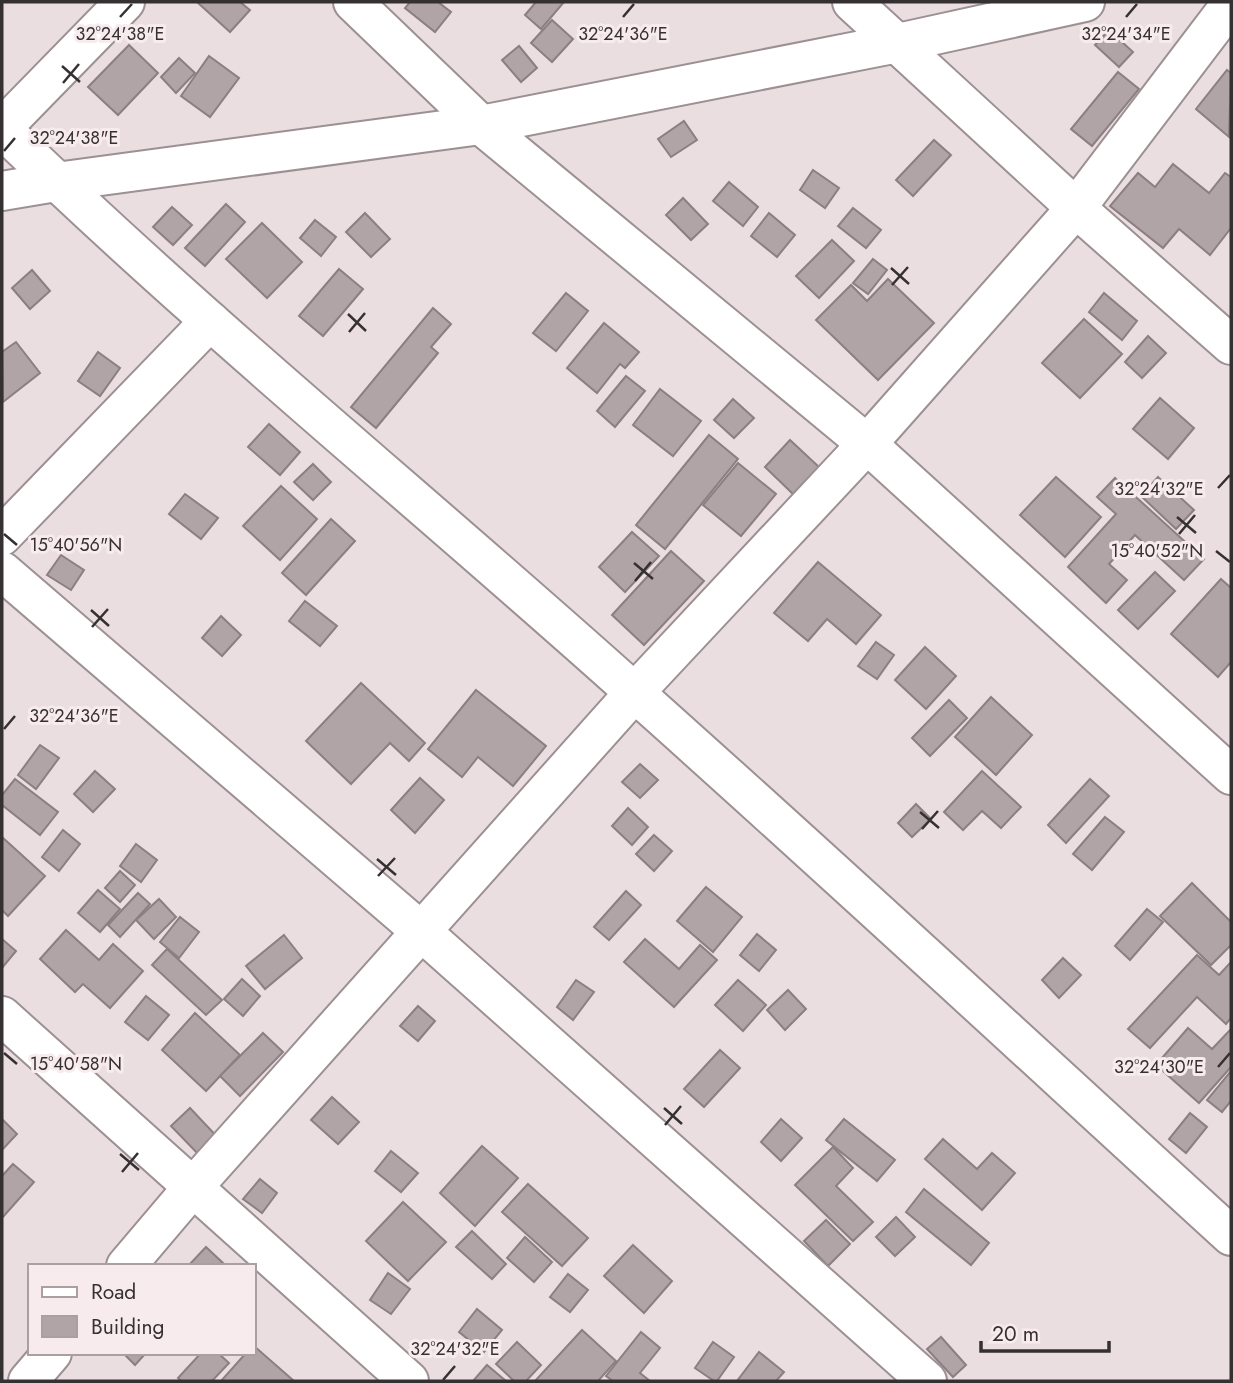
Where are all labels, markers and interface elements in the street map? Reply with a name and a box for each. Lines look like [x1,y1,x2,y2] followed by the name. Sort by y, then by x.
[76,21,164,47] text: 32°24'38"E
[578,21,668,47] text: 32°24'36"E
[1081,21,1171,47] text: 32°24'34"E
[30,125,118,151] text: 32°24'38"E
[1114,476,1204,502] text: 32°24'32"E
[30,532,122,558] text: 15°40'56"N
[1111,538,1203,564] text: 15°40'52"N
[29,703,119,729] text: 32°24'36"E
[30,1051,122,1077] text: 15°40'58"N
[1114,1054,1204,1080] text: 32°24'30"E
[28,1264,256,1355] legend
[91,1277,136,1307] text: Road
[981,1310,1109,1354] scale bar
[91,1312,164,1342] text: Building
[992,1319,1039,1349] text: 20 m
[410,1336,500,1362] text: 32°24'32"E

